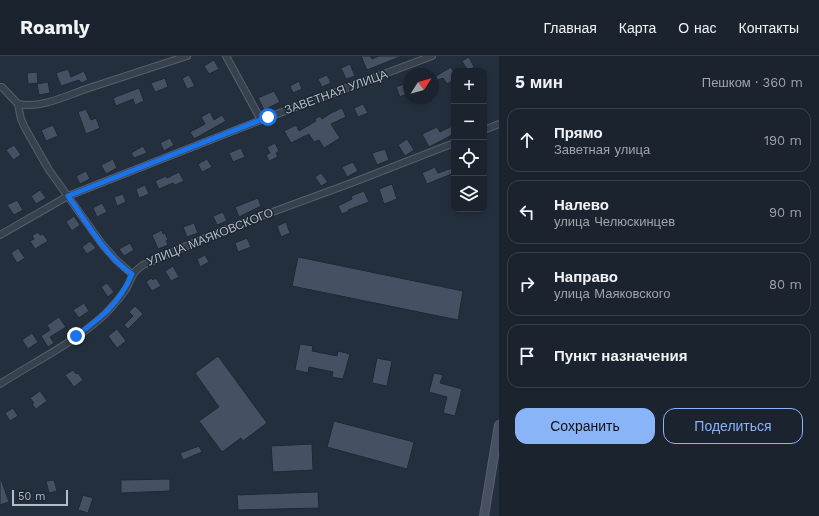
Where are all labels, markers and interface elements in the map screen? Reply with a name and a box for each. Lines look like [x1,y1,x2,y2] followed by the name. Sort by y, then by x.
[20,16,90,39] text: Roamly
[544,20,597,36] text: Главная
[619,20,656,36] text: Карта
[678,20,717,36] text: О нас
[739,20,799,36] text: Контакты
[283,67,389,117] street label: ЗАВЕТНАЯ УЛИЦА
[403,68,439,104] north arrow
[451,68,487,212] map controls
[451,68,487,104] button: +
[515,72,563,92] text: 5 мин
[702,75,803,90] text: Пешком · 360 m
[451,104,487,140] button: −
[259,108,277,126] route start
[554,124,603,142] text: Прямо
[516,129,538,151] icon: ahead
[764,133,802,148] text: 190 m
[451,140,487,176] button: locate
[554,142,650,157] text: Заветная улица
[451,176,487,212] button: layers
[554,196,609,214] text: Налево
[516,201,538,223] icon: left
[145,205,275,269] street label: УЛИЦА МАЯКОВСКОГО
[769,205,802,220] text: 90 m
[554,214,675,229] text: улица Челюскинцев
[554,268,618,286] text: Направо
[516,273,538,295] icon: right
[769,277,802,292] text: 80 m
[554,286,671,301] text: улица Маяковского
[67,327,85,345] route end
[516,345,538,367] icon: arrive
[554,347,687,365] text: Пункт назначения
[515,408,655,444] button: Сохранить
[663,408,803,444] button: Поделиться
[12,488,68,507] scale bar
[18,490,45,503] text: 50 m

